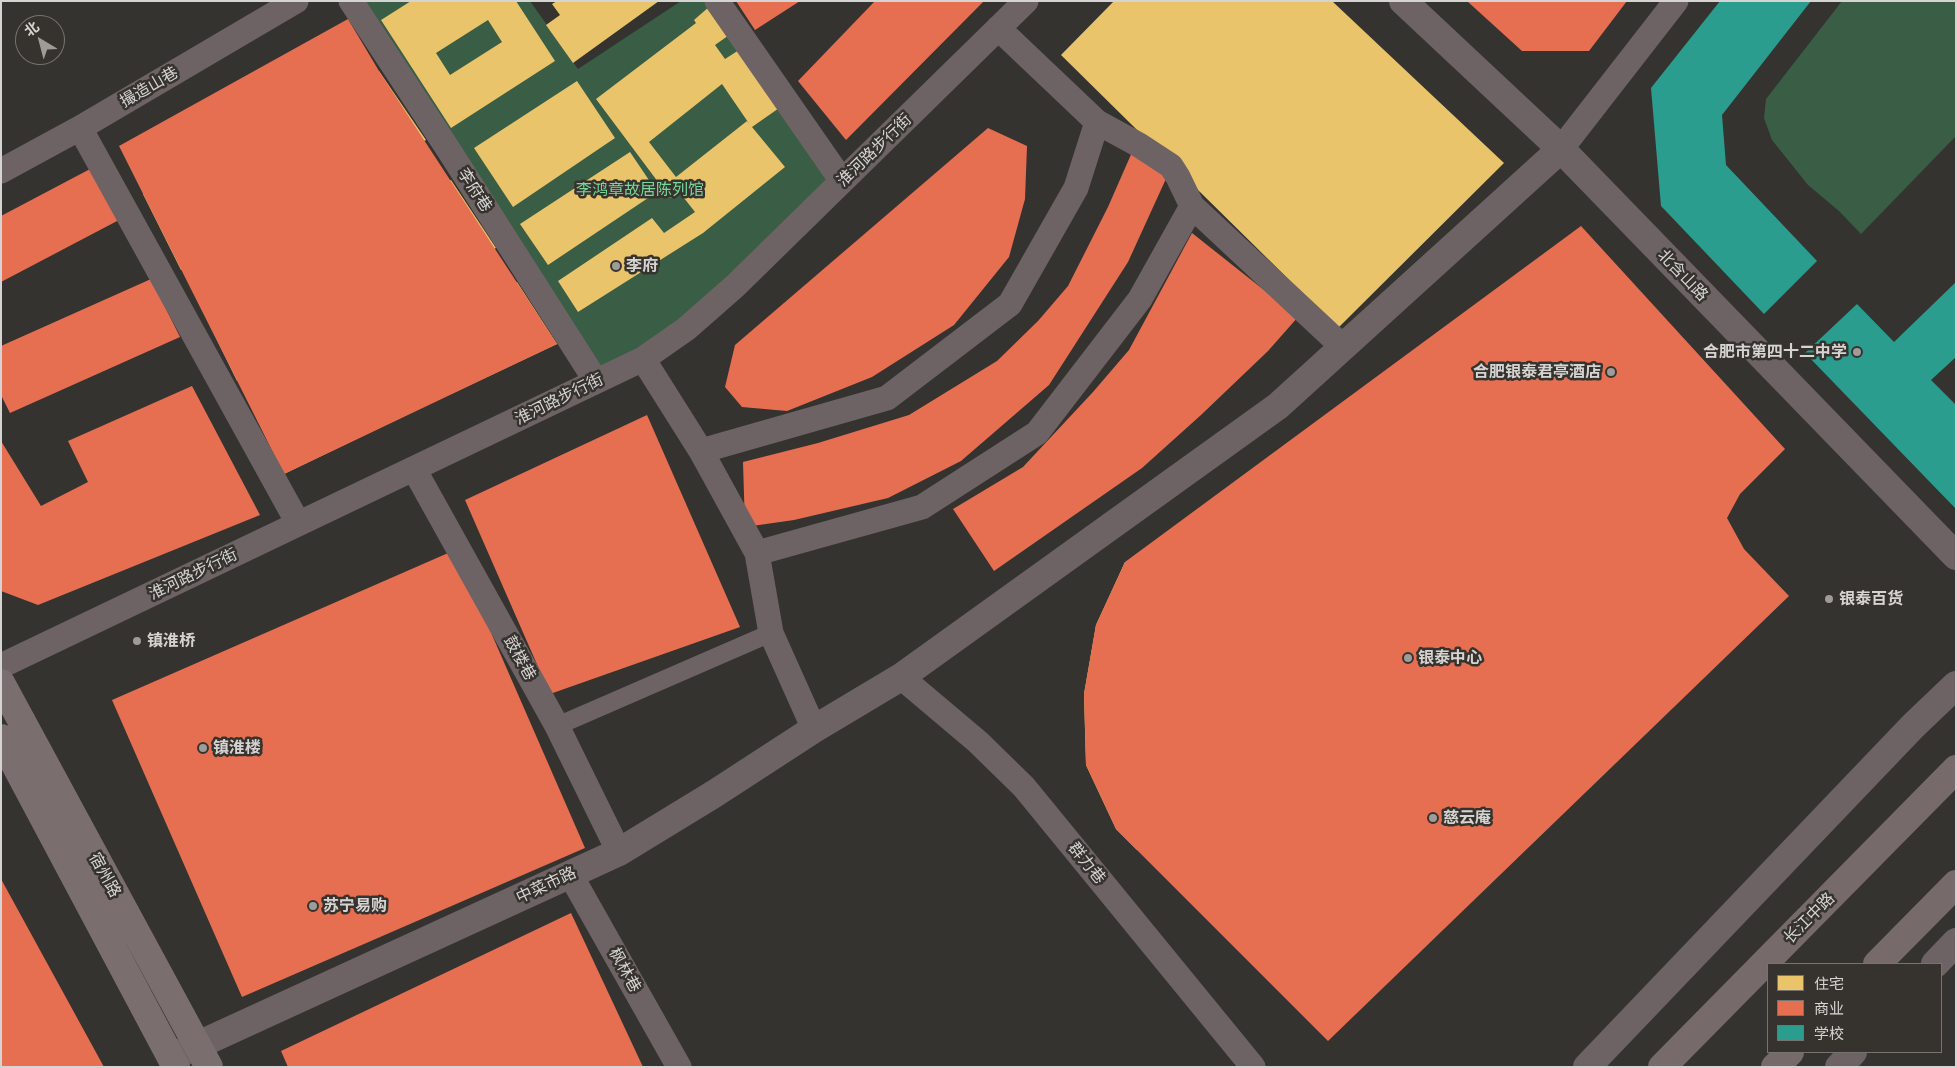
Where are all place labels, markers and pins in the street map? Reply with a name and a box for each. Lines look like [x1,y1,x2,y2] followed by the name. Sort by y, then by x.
[626,256,658,276] place label: 李府
[610,260,622,272] marker: 李府
[1703,342,1847,362] place label: 合肥市第四十二中学
[1851,346,1863,358] marker: 合肥市第四十二中学
[1473,362,1601,382] place label: 合肥银泰君亭酒店
[1605,366,1617,378] marker: 合肥银泰君亭酒店
[1839,589,1903,609] place label: 银泰百货
[1823,593,1835,605] marker: 银泰百货
[147,631,195,651] place label: 镇淮桥
[131,635,143,647] marker: 镇淮桥
[1418,648,1482,668] place label: 银泰中心
[1402,652,1414,664] marker: 银泰中心
[213,738,261,758] place label: 镇淮楼
[197,742,209,754] marker: 镇淮楼
[1443,808,1491,828] place label: 慈云庵
[1427,812,1439,824] marker: 慈云庵
[323,896,387,916] place label: 苏宁易购
[307,900,319,912] marker: 苏宁易购

